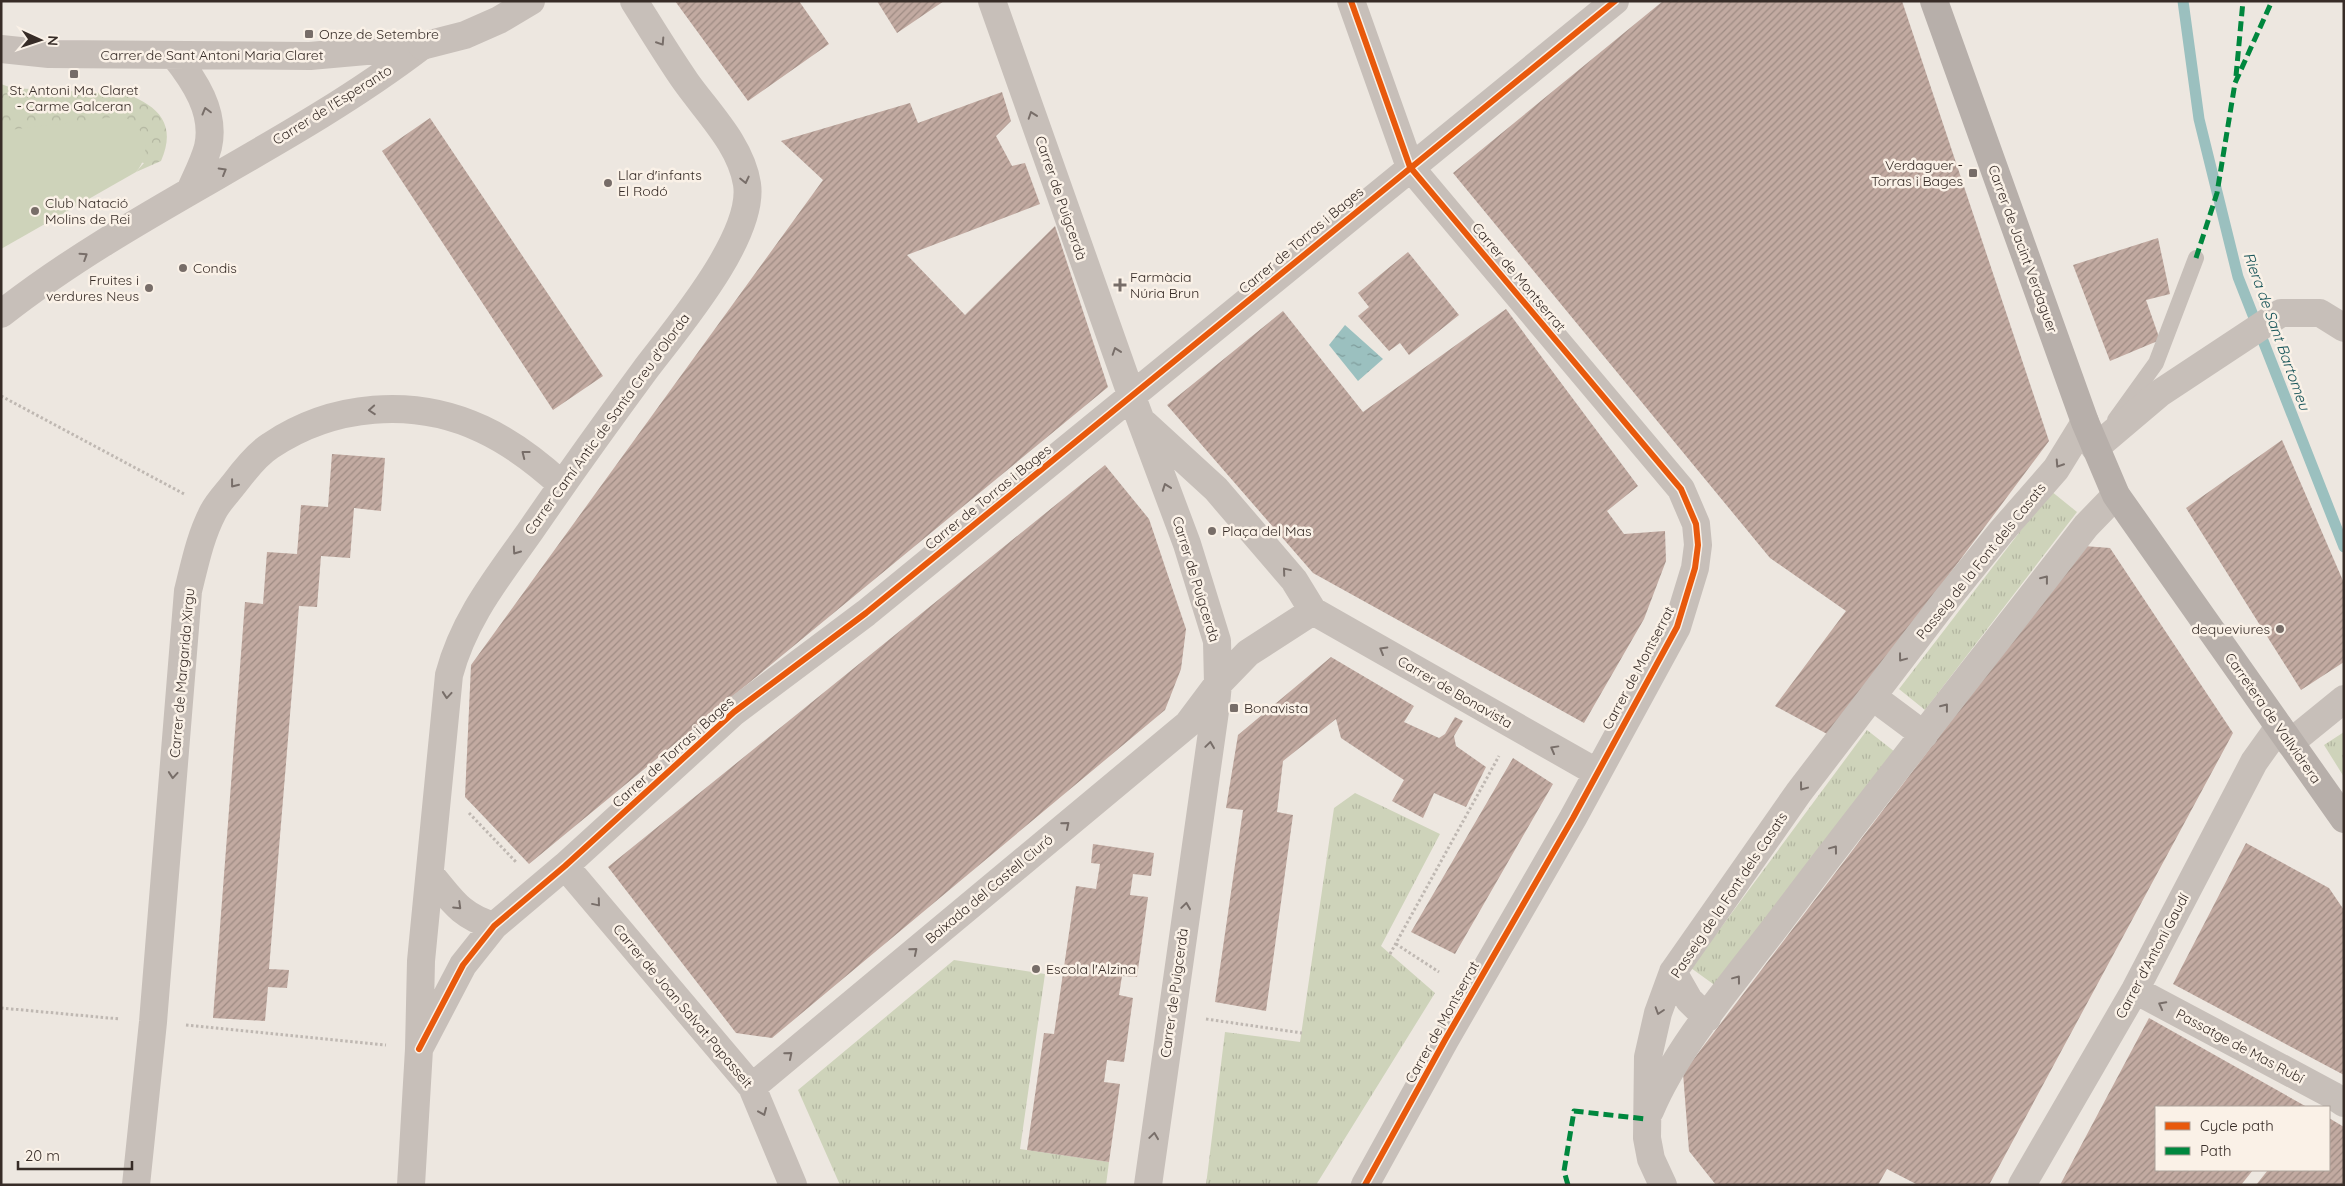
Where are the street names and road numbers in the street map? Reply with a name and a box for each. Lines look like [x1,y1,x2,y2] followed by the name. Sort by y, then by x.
[101,46,324,64] street label: Carrer de Sant Antoni Maria Claret
[269,61,395,149] street label: Carrer de l'Esperanto
[1031,133,1091,263] street label: Carrer de Puigcerdà
[1984,162,2062,336] street label: Carrer de Jacint Verdaguer
[1235,182,1367,298] street label: Carrer de Torras i Bages
[1468,219,1570,335] street label: Carrer de Montserrat
[521,310,693,538] street label: Carrer Camí Antic de Santa Creu d'Olorda
[921,440,1055,554] street label: Carrer de Torras i Bages
[1912,479,2050,643] street label: Passeig de la Font dels Casats
[1168,514,1224,644] street label: Carrer de Puigcerdà
[166,587,198,759] street label: Carrer de Margarida Xirgu
[1598,603,1678,733] street label: Carrer de Montserrat
[2221,649,2325,787] street label: Carretera de Vallvidrera
[1394,652,1516,732] street label: Carrer de Bonavista
[608,693,738,811] street label: Carrer de Torras i Bages
[1667,809,1791,981] street label: Passeig de la Font dels Casats
[922,830,1056,948] street label: Baixada del Castell Ciuró
[2111,890,2193,1022] street label: Carrer d'Antoni Gaudí
[609,920,757,1092] street label: Carrer de Joan Salvat Papasseit
[1156,927,1192,1059] street label: Carrer de Puigcerdà
[1401,958,1483,1086] street label: Carrer de Montserrat
[2173,1005,2307,1087] street label: Passatge de Mas Rubí

